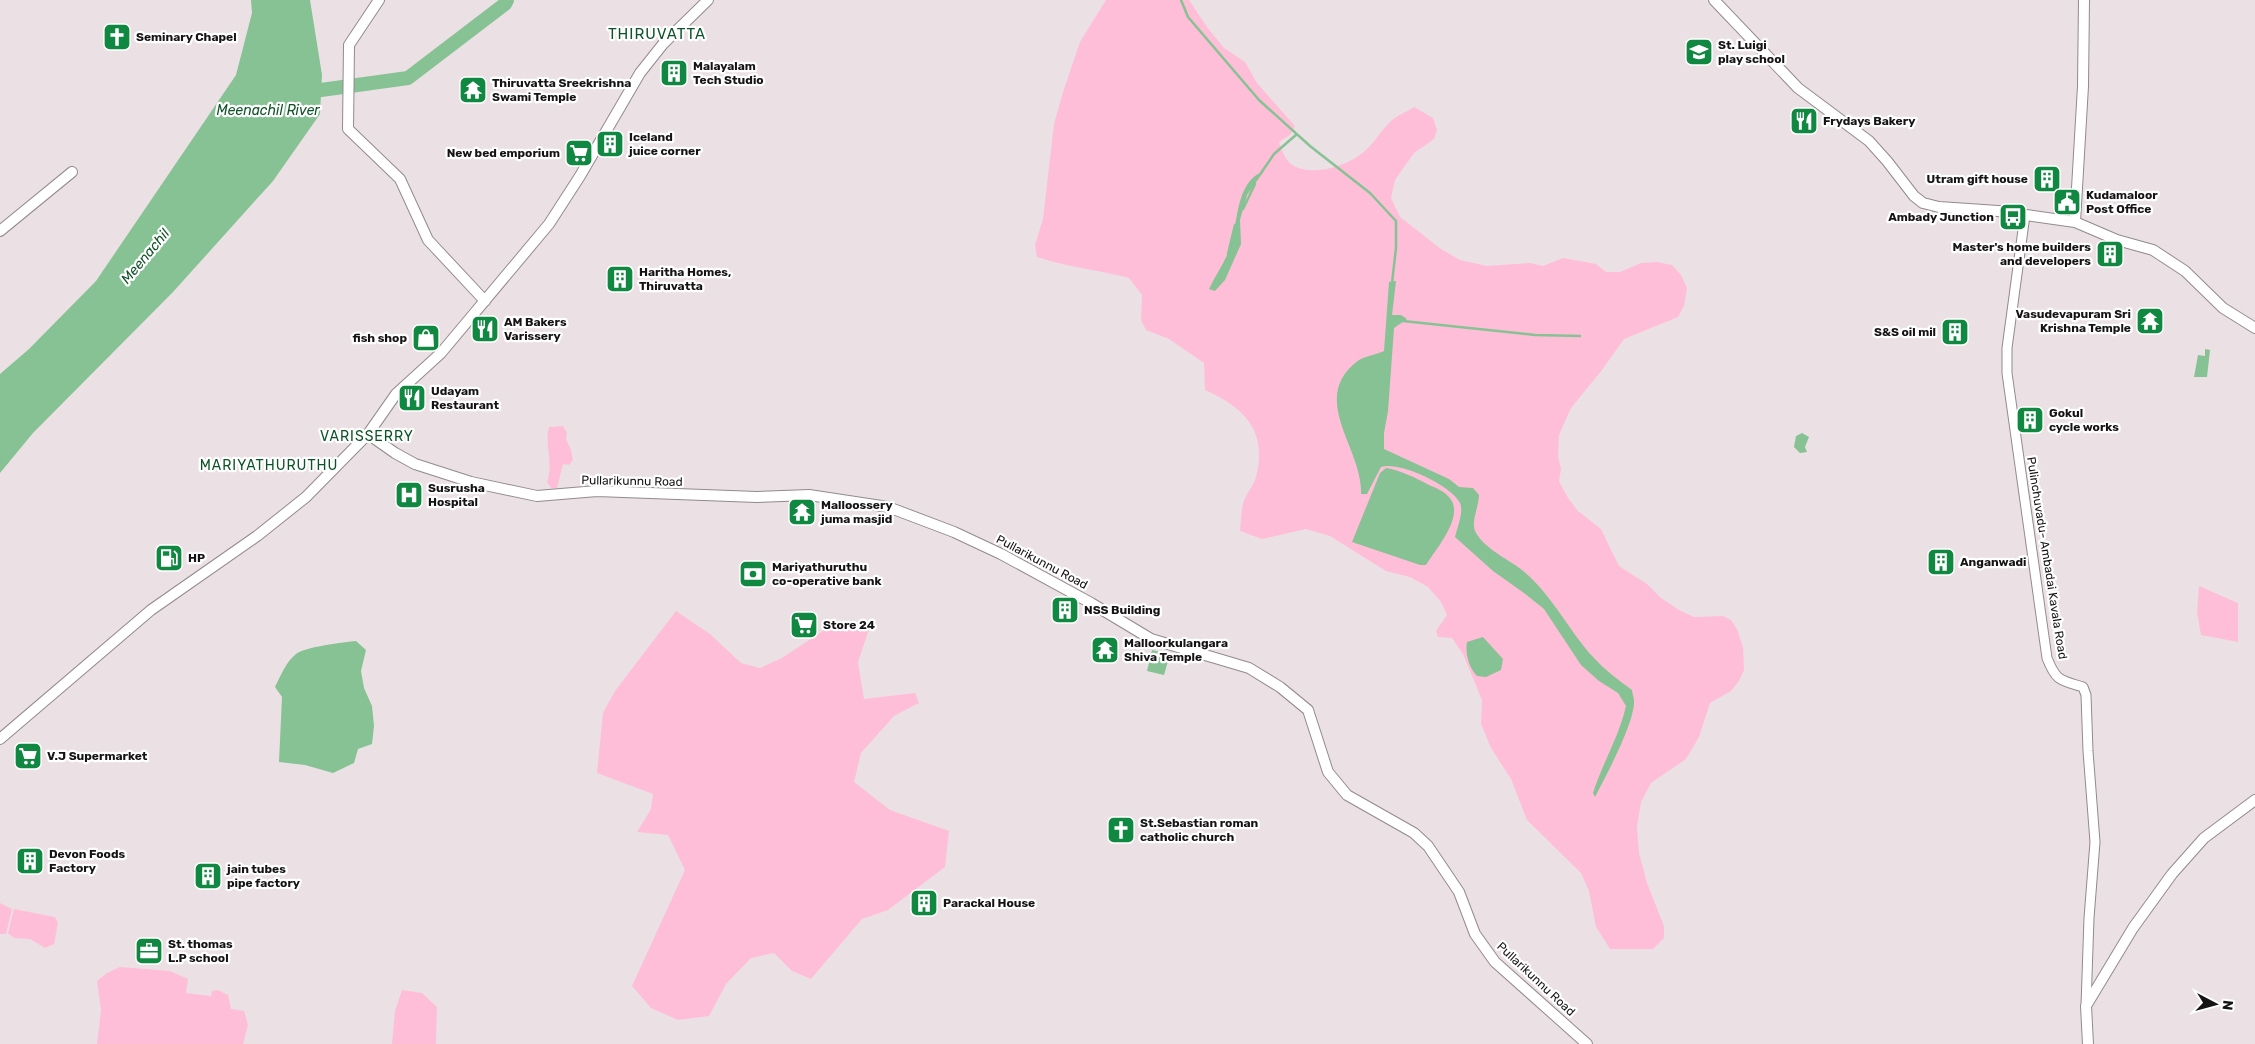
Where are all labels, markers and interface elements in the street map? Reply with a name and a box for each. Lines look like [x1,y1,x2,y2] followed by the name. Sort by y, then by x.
[102,22,132,52] church icon: Seminary Chapel
[608,25,706,43] district label: THIRUVATTA
[136,30,237,44] place label: Seminary Chapel
[1684,37,1714,67] school or university icon: St. Luigi play school
[1718,38,1785,66] place label: St. Luigi play school
[659,58,689,88] building icon: Malayalam Tech Studio
[693,59,764,87] place label: Malayalam Tech Studio
[458,75,488,105] temple icon: Thiruvatta Sreekrishna Swami Temple
[492,76,631,104] place label: Thiruvatta Sreekrishna Swami Temple
[216,102,320,119] water label: Meenachil River
[1789,106,1819,136] restaurant icon: Frydays Bakery
[1823,114,1915,128] place label: Frydays Bakery
[595,129,625,159] building icon: Iceland juice corner
[628,130,701,158] place label: Iceland juice corner
[564,138,594,168] supermarket icon: New bed emporium
[447,146,560,160] place label: New bed emporium
[2032,164,2062,194] building icon: Utram gift house
[1927,172,2028,186] place label: Utram gift house
[2052,187,2082,217] public building icon: Kudamaloor Post Office
[2086,188,2158,216] place label: Kudamaloor Post Office
[1998,202,2028,232] bus stop icon: Ambady Junction
[1888,210,1994,224] place label: Ambady Junction
[117,225,174,287] water label: Meenachil
[2095,239,2125,269] building icon: Master's home builders and developers
[1953,240,2091,268] place label: Master's home builders and developers
[605,264,635,294] building icon: Haritha Homes, Thiruvatta
[639,265,731,293] place label: Haritha Homes, Thiruvatta
[2135,306,2165,336] temple icon: Vasudevapuram Sri Krishna Temple
[2016,307,2131,335] place label: Vasudevapuram Sri Krishna Temple
[470,314,500,344] restaurant icon: AM Bakers Varissery
[504,315,567,343] place label: AM Bakers Varissery
[1940,317,1970,347] building icon: S&S oil mil
[411,323,441,353] shop icon: fish shop
[1874,325,1936,339] place label: S&S oil mil
[353,331,407,345] place label: fish shop
[397,383,427,413] restaurant icon: Udayam Restaurant
[431,384,499,412] place label: Udayam Restaurant
[2015,405,2045,435] building icon: Gokul cycle works
[2049,406,2119,434] place label: Gokul cycle works
[320,428,414,445] district label: VARISSERRY
[2024,456,2070,660] street label: Pulinchuvadu- Ambadai Kavala Road
[200,457,338,474] district label: MARIYATHURUTHU
[581,473,683,489] street label: Pullarikunnu Road
[394,480,424,510] hospital icon: Susrusha Hospital
[428,481,485,509] place label: Susrusha Hospital
[787,497,817,527] temple icon: Malloossery juma masjid
[820,498,893,526] place label: Malloossery juma masjid
[994,532,1090,592] street label: Pullarikunnu Road
[154,543,184,573] fuel station icon: HP
[1926,547,1956,577] building icon: Anganwadi
[188,551,205,565] place label: HP
[1960,555,2027,569] place label: Anganwadi
[738,559,768,589] bank icon: Mariyathuruthu co-operative bank
[772,560,882,588] place label: Mariyathuruthu co-operative bank
[1050,595,1080,625] building icon: NSS Building
[1084,603,1160,617] place label: NSS Building
[789,610,819,640] supermarket icon: Store 24
[823,618,875,632] place label: Store 24
[1090,635,1120,665] temple icon: Malloorkulangara Shiva Temple
[1124,636,1228,664] place label: Malloorkulangara Shiva Temple
[13,741,43,771] supermarket icon: V.J Supermarket
[47,749,148,763] place label: V.J Supermarket
[1106,815,1136,845] church icon: St.Sebastian roman catholic church
[1140,816,1258,844] place label: St.Sebastian roman catholic church
[15,846,45,876] building icon: Devon Foods Factory
[49,847,126,875] place label: Devon Foods Factory
[193,861,223,891] building icon: jain tubes pipe factory
[226,862,300,890] place label: jain tubes pipe factory
[909,888,939,918] building icon: Parackal House
[943,896,1035,910] place label: Parackal House
[134,936,164,966] office icon: St. thomas L.P school
[168,937,233,965] place label: St. thomas L.P school
[1494,939,1578,1019] street label: Pullarikunnu Road
[2190,979,2240,1029] north arrow
[2218,999,2236,1011] text: N

